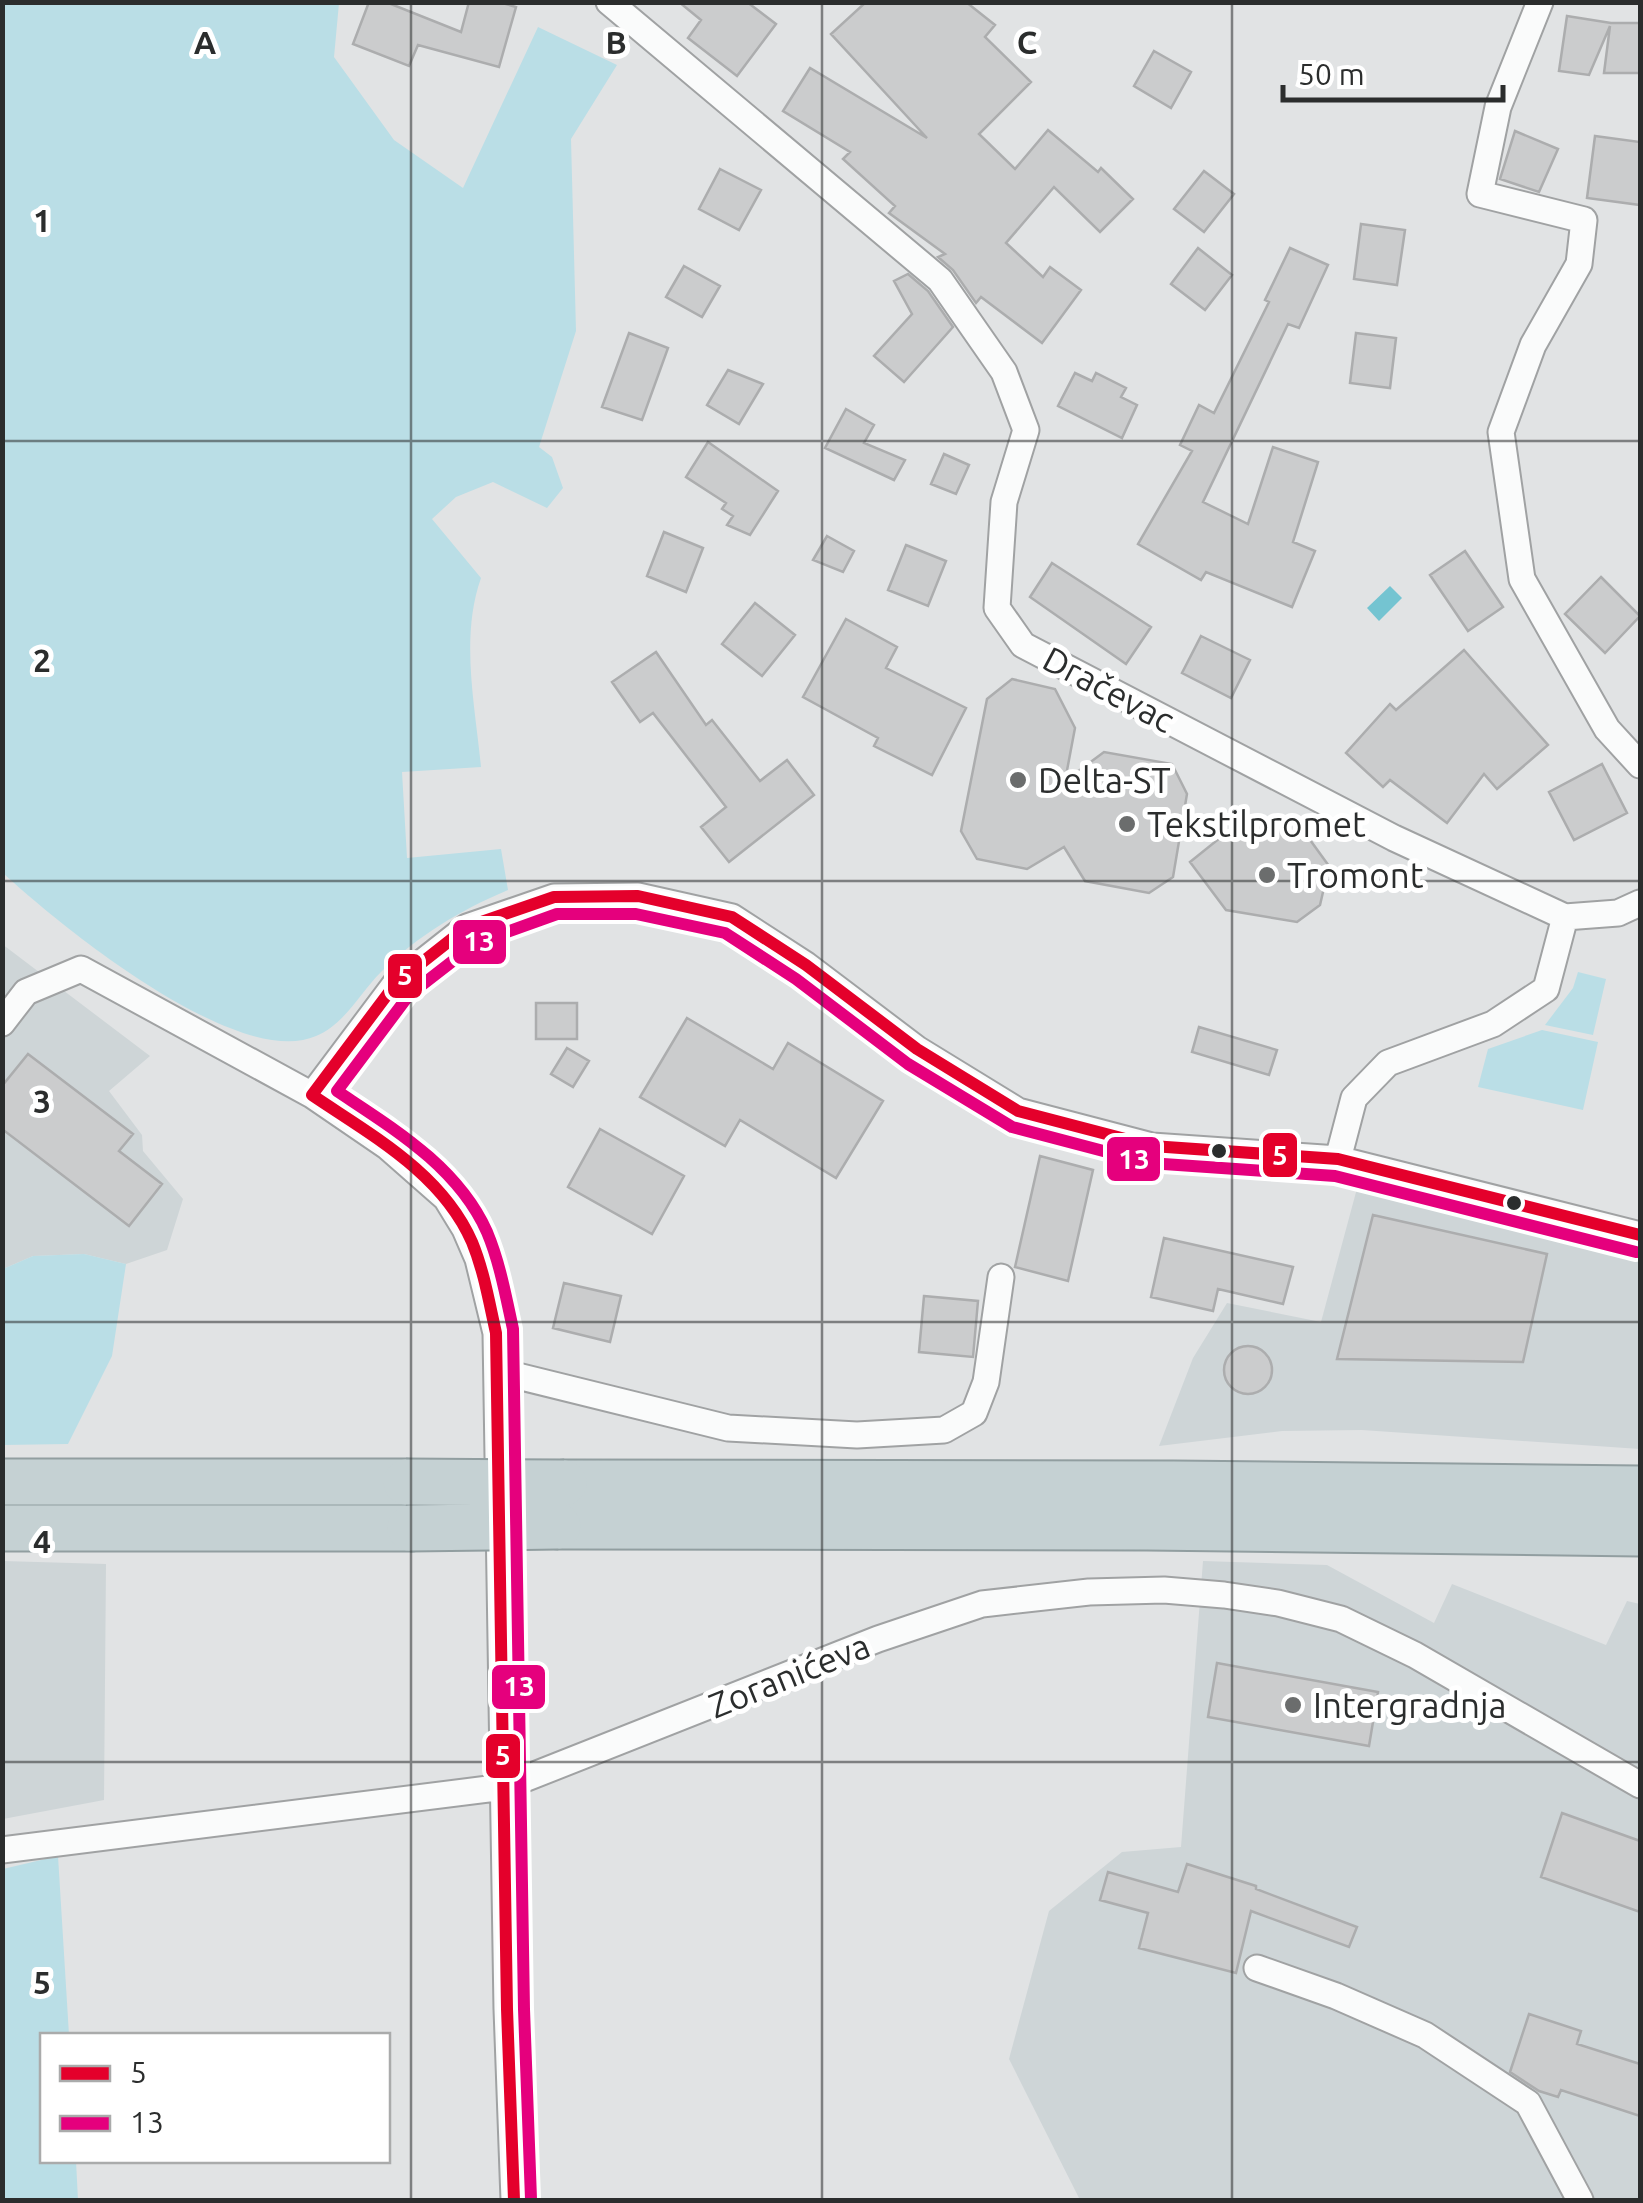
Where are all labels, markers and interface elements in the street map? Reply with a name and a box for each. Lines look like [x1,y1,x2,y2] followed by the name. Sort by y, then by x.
[194,24,217,60] text: A
[605,24,627,60] text: B
[1017,24,1037,60] text: C
[1283,40,1503,102] scale bar
[1298,57,1365,91] text: 50 m
[33,202,51,238] text: 1
[1037,638,1181,740] street label: Dračevac
[33,642,51,678] text: 2
[1038,760,1171,800] place label: Delta-ST
[1007,769,1029,791] marker: Delta-ST
[1147,804,1366,844] place label: Tekstilpromet
[1116,813,1138,835] marker: Tekstilpromet
[1287,855,1424,895] place label: Tromont
[1256,864,1278,886] marker: Tromont
[451,918,508,966] line badge: 13
[463,925,495,956] text: 13
[386,952,424,1000] line badge: 5
[397,959,413,990] text: 5
[33,1083,51,1119] text: 3
[1261,1131,1299,1179] line badge: 5
[1105,1135,1162,1183] line badge: 13
[1272,1139,1288,1170] text: 5
[1209,1141,1229,1161] unlabelled marker
[1118,1143,1150,1174] text: 13
[1504,1193,1524,1213] unlabelled marker
[33,1523,51,1559] text: 4
[703,1625,875,1725] street label: Zoranićeva
[490,1663,547,1711] line badge: 13
[503,1670,535,1701] text: 13
[1313,1685,1506,1725] place label: Intergradnja
[1282,1694,1304,1716] marker: Intergradnja
[484,1732,522,1780] line badge: 5
[495,1739,511,1770] text: 5
[33,1964,51,2000] text: 5
[40,2033,390,2163] legend
[130,2055,147,2089] text: 5
[130,2105,164,2139] text: 13

